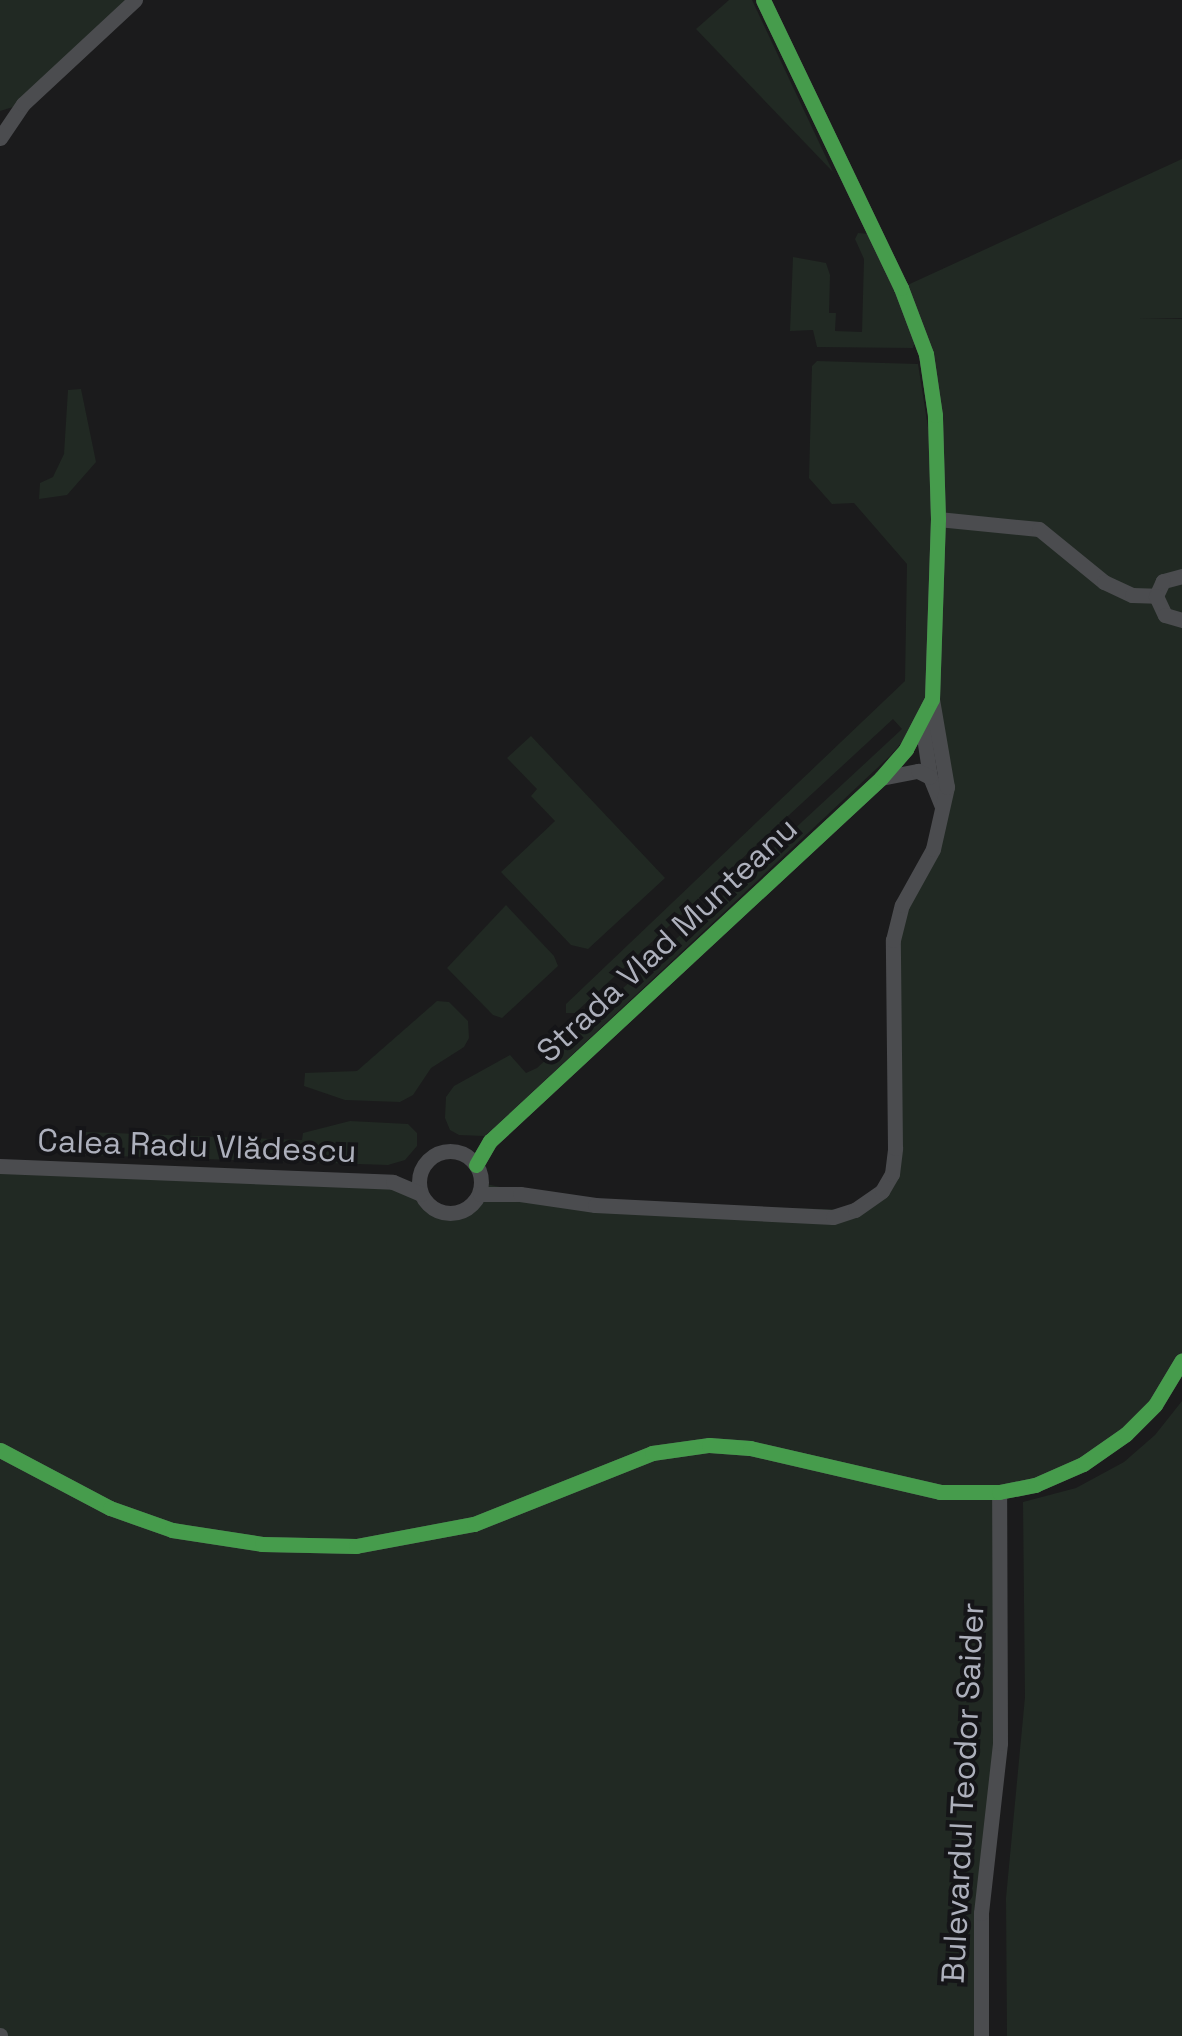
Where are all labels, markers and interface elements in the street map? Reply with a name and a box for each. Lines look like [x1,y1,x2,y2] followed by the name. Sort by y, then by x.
[529,809,805,1071] street label: Strada Vlad Munteanu
[37,1121,357,1171] street label: Calea Radu Vlădescu
[934,1601,992,1985] street label: Bulevardul Teodor Saider

